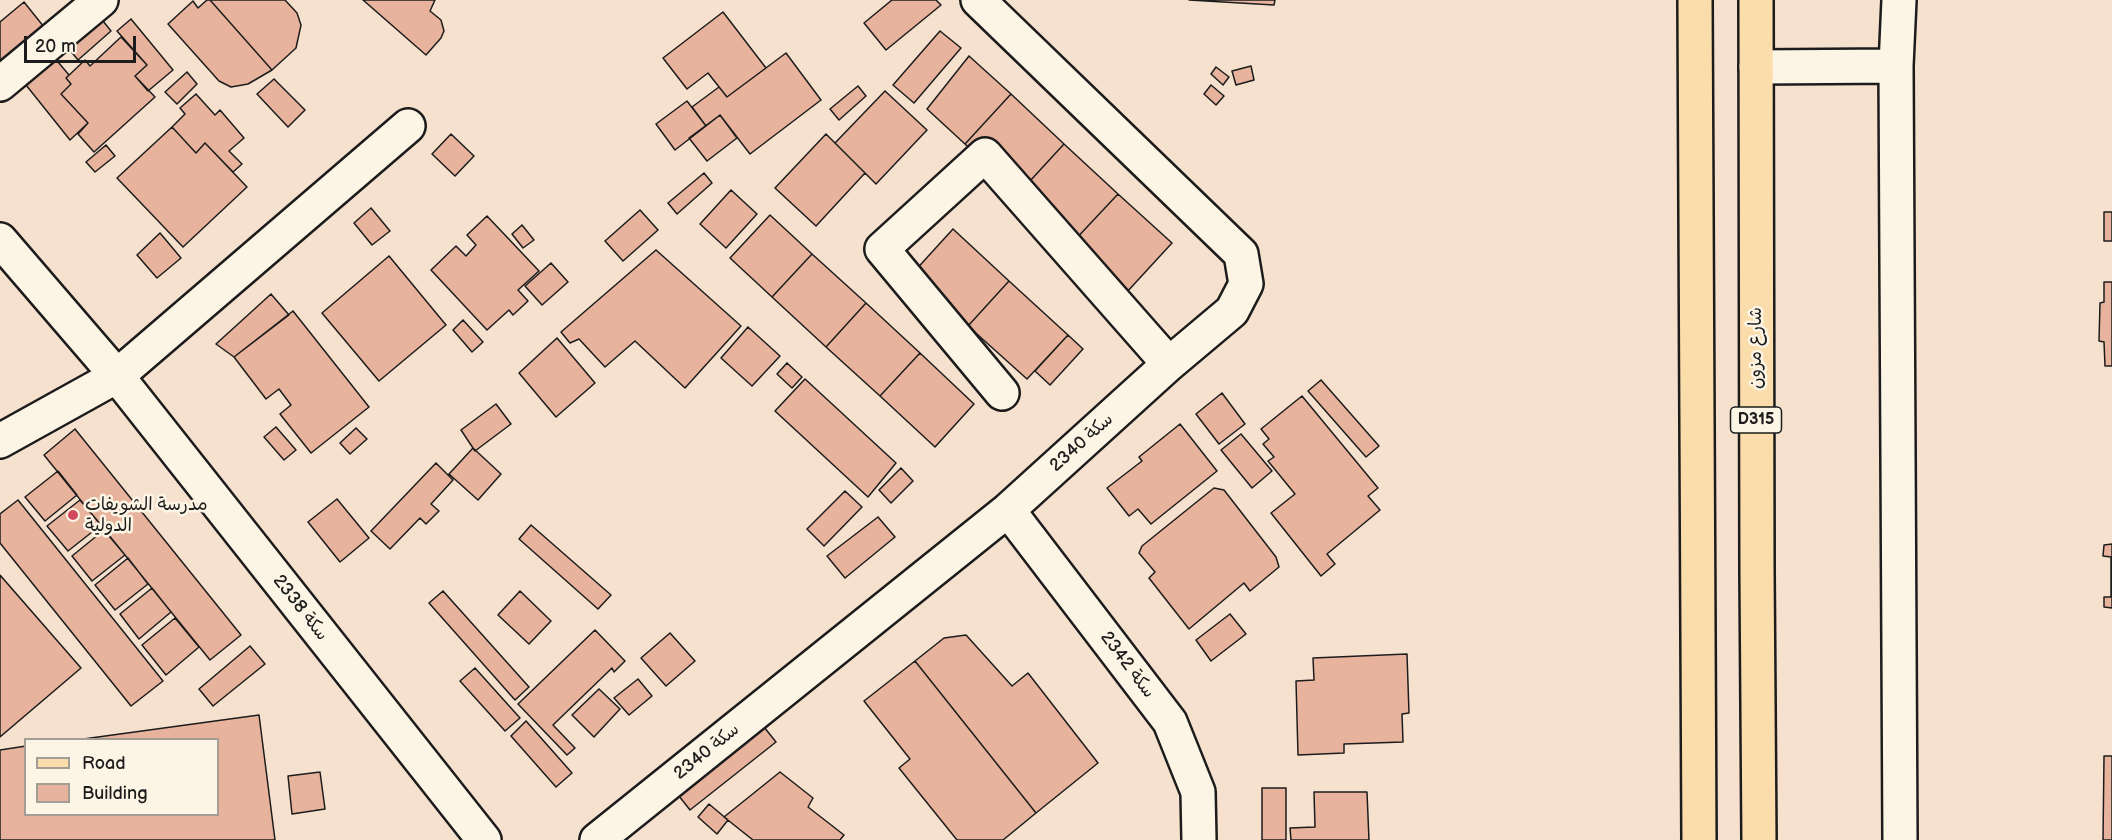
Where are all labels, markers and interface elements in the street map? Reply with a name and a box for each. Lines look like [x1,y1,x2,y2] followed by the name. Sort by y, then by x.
[27,24,140,62] scale bar
[35,36,76,57] text: 20 m
[1745,307,1767,389] street label: شارع مزون
[1730,407,1782,433] road number: D315
[1046,409,1118,477] street label: سكة 2340
[85,494,208,536] place label: مدرسة الشويفات الدولية
[66,508,80,522] marker: مدرسة الشويفات الدولية
[268,571,332,645] street label: سكة 2338
[1095,627,1159,703] street label: سكة 2342
[670,719,744,785] street label: سكة 2340
[24,738,219,816] legend
[82,753,126,774] text: Road
[82,783,148,804] text: Building

